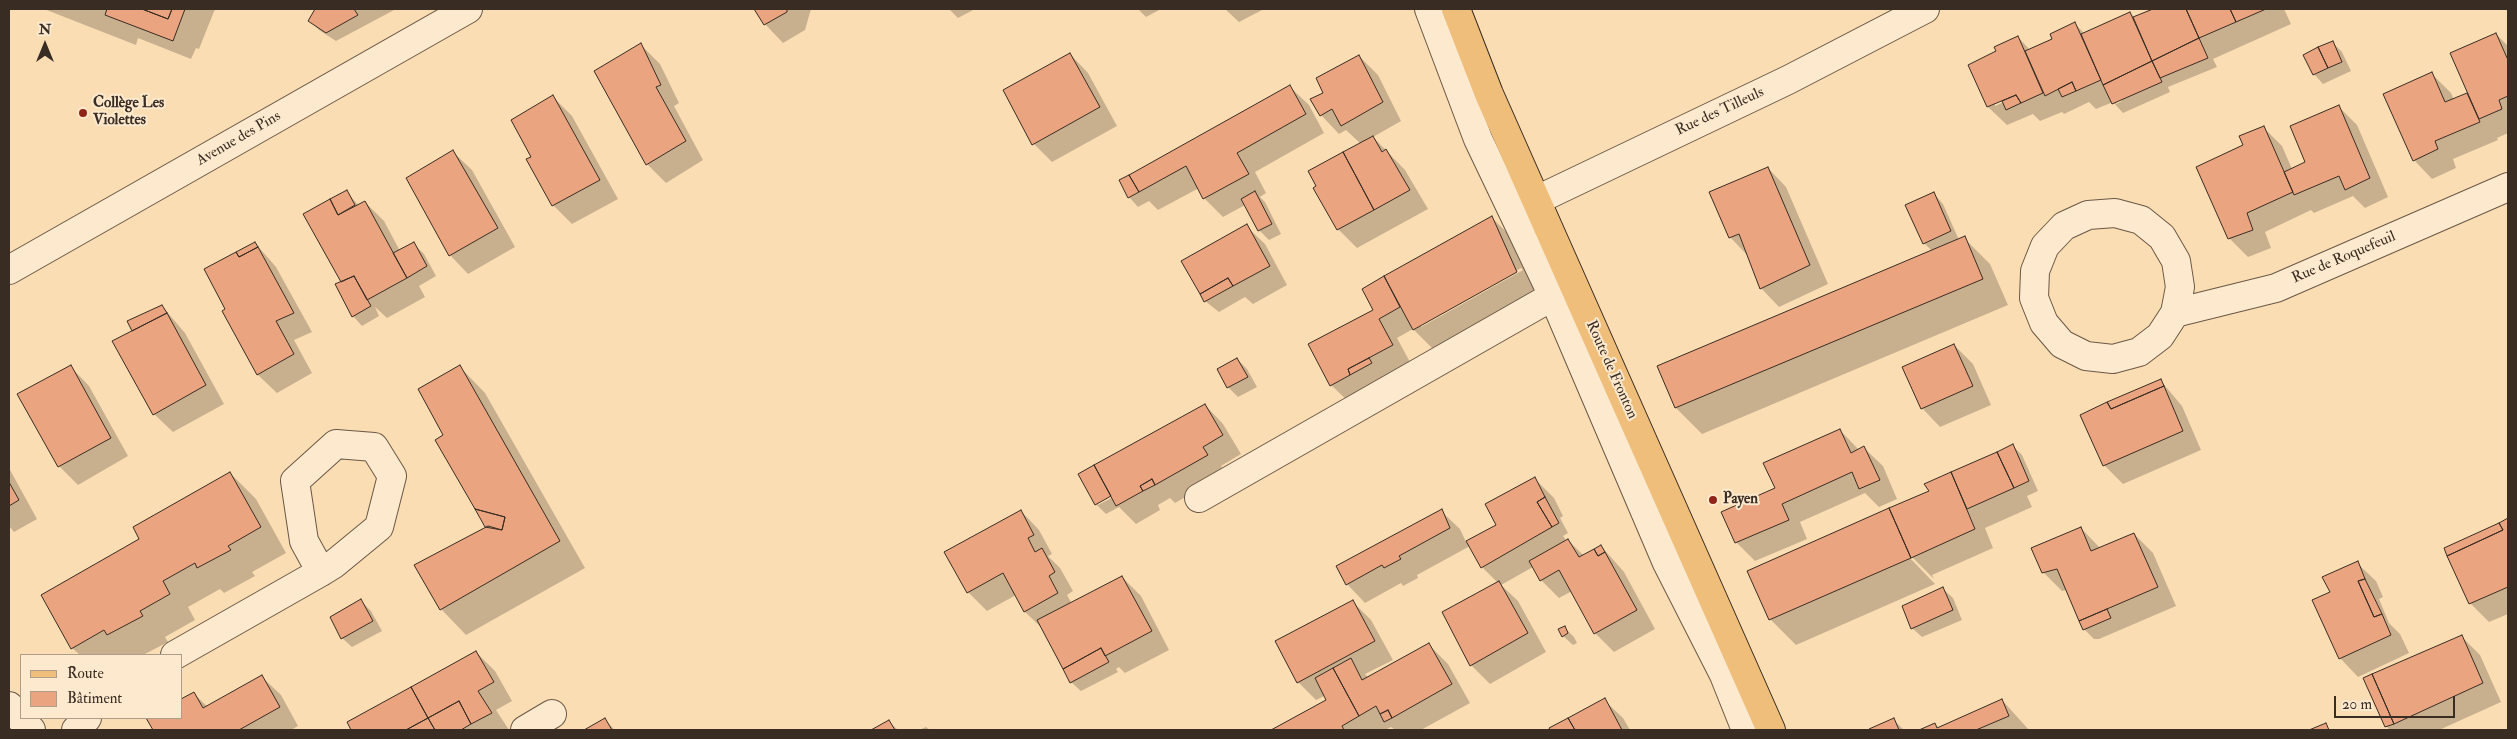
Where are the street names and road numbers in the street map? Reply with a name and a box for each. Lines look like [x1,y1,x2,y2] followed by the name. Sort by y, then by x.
[1673,84,1767,140] street label: Rue des Tilleuls
[194,108,284,170] street label: Avenue des Pins
[2289,228,2399,288] street label: Rue de Roquefeuil
[1581,318,1641,422] street label: Route de Fronton

